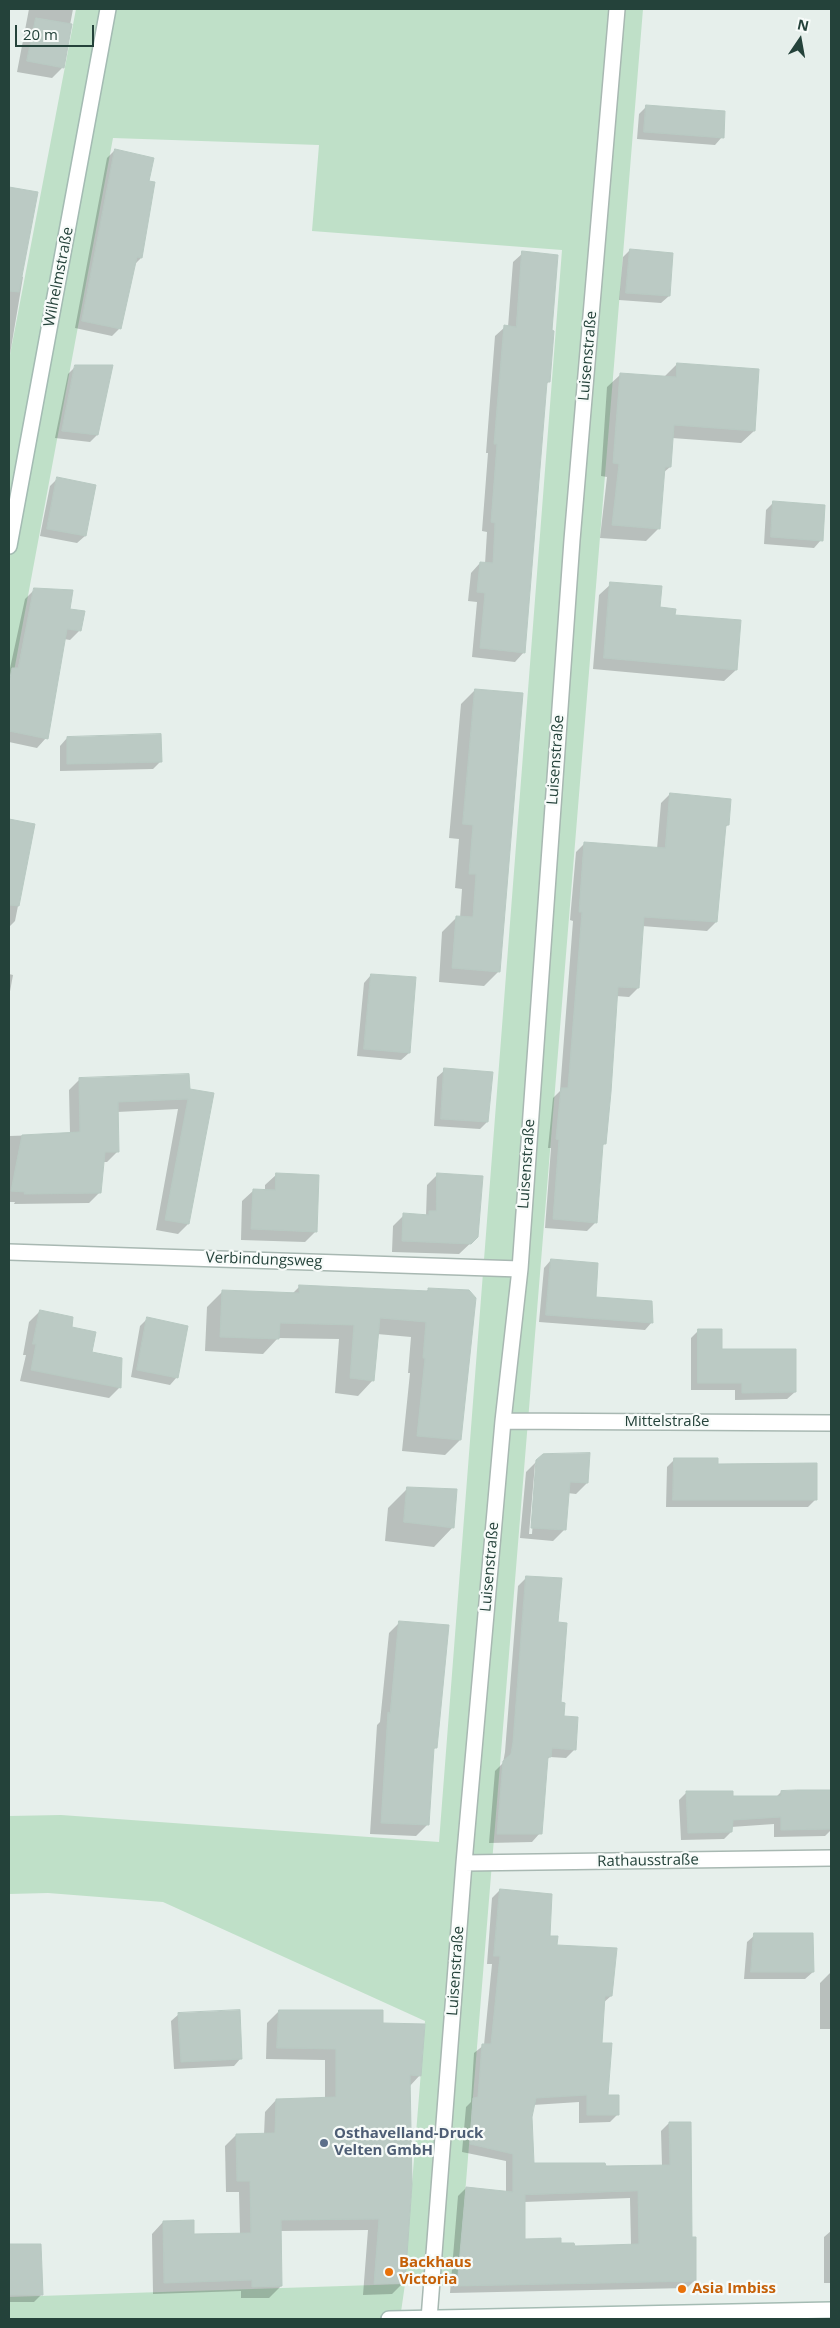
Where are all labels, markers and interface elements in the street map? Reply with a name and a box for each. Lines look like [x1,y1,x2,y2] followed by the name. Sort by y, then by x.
[796,14,811,35] text: N
[18,15,96,47] scale bar
[775,15,825,65] north arrow
[23,24,58,44] text: 20 m
[40,225,78,329] street label: Wilhelmstraße
[575,310,601,402] street label: Luisenstraße
[544,714,568,806] street label: Luisenstraße
[515,1118,539,1210] street label: Luisenstraße
[205,1249,323,1271] street label: Verbindungsweg
[625,1413,709,1431] street label: Mittelstraße
[477,1521,503,1613] street label: Luisenstraße
[597,1851,699,1871] street label: Rathausstraße
[444,1925,468,2017] street label: Luisenstraße
[334,2125,483,2160] place label: Osthavelland-Druck Velten GmbH
[318,2137,330,2149] marker: Osthavelland-Druck Velten GmbH
[399,2254,471,2289] place label: Backhaus Victoria
[383,2266,395,2278] marker: Backhaus Victoria
[692,2280,776,2298] place label: Asia Imbiss
[676,2283,688,2295] marker: Asia Imbiss

